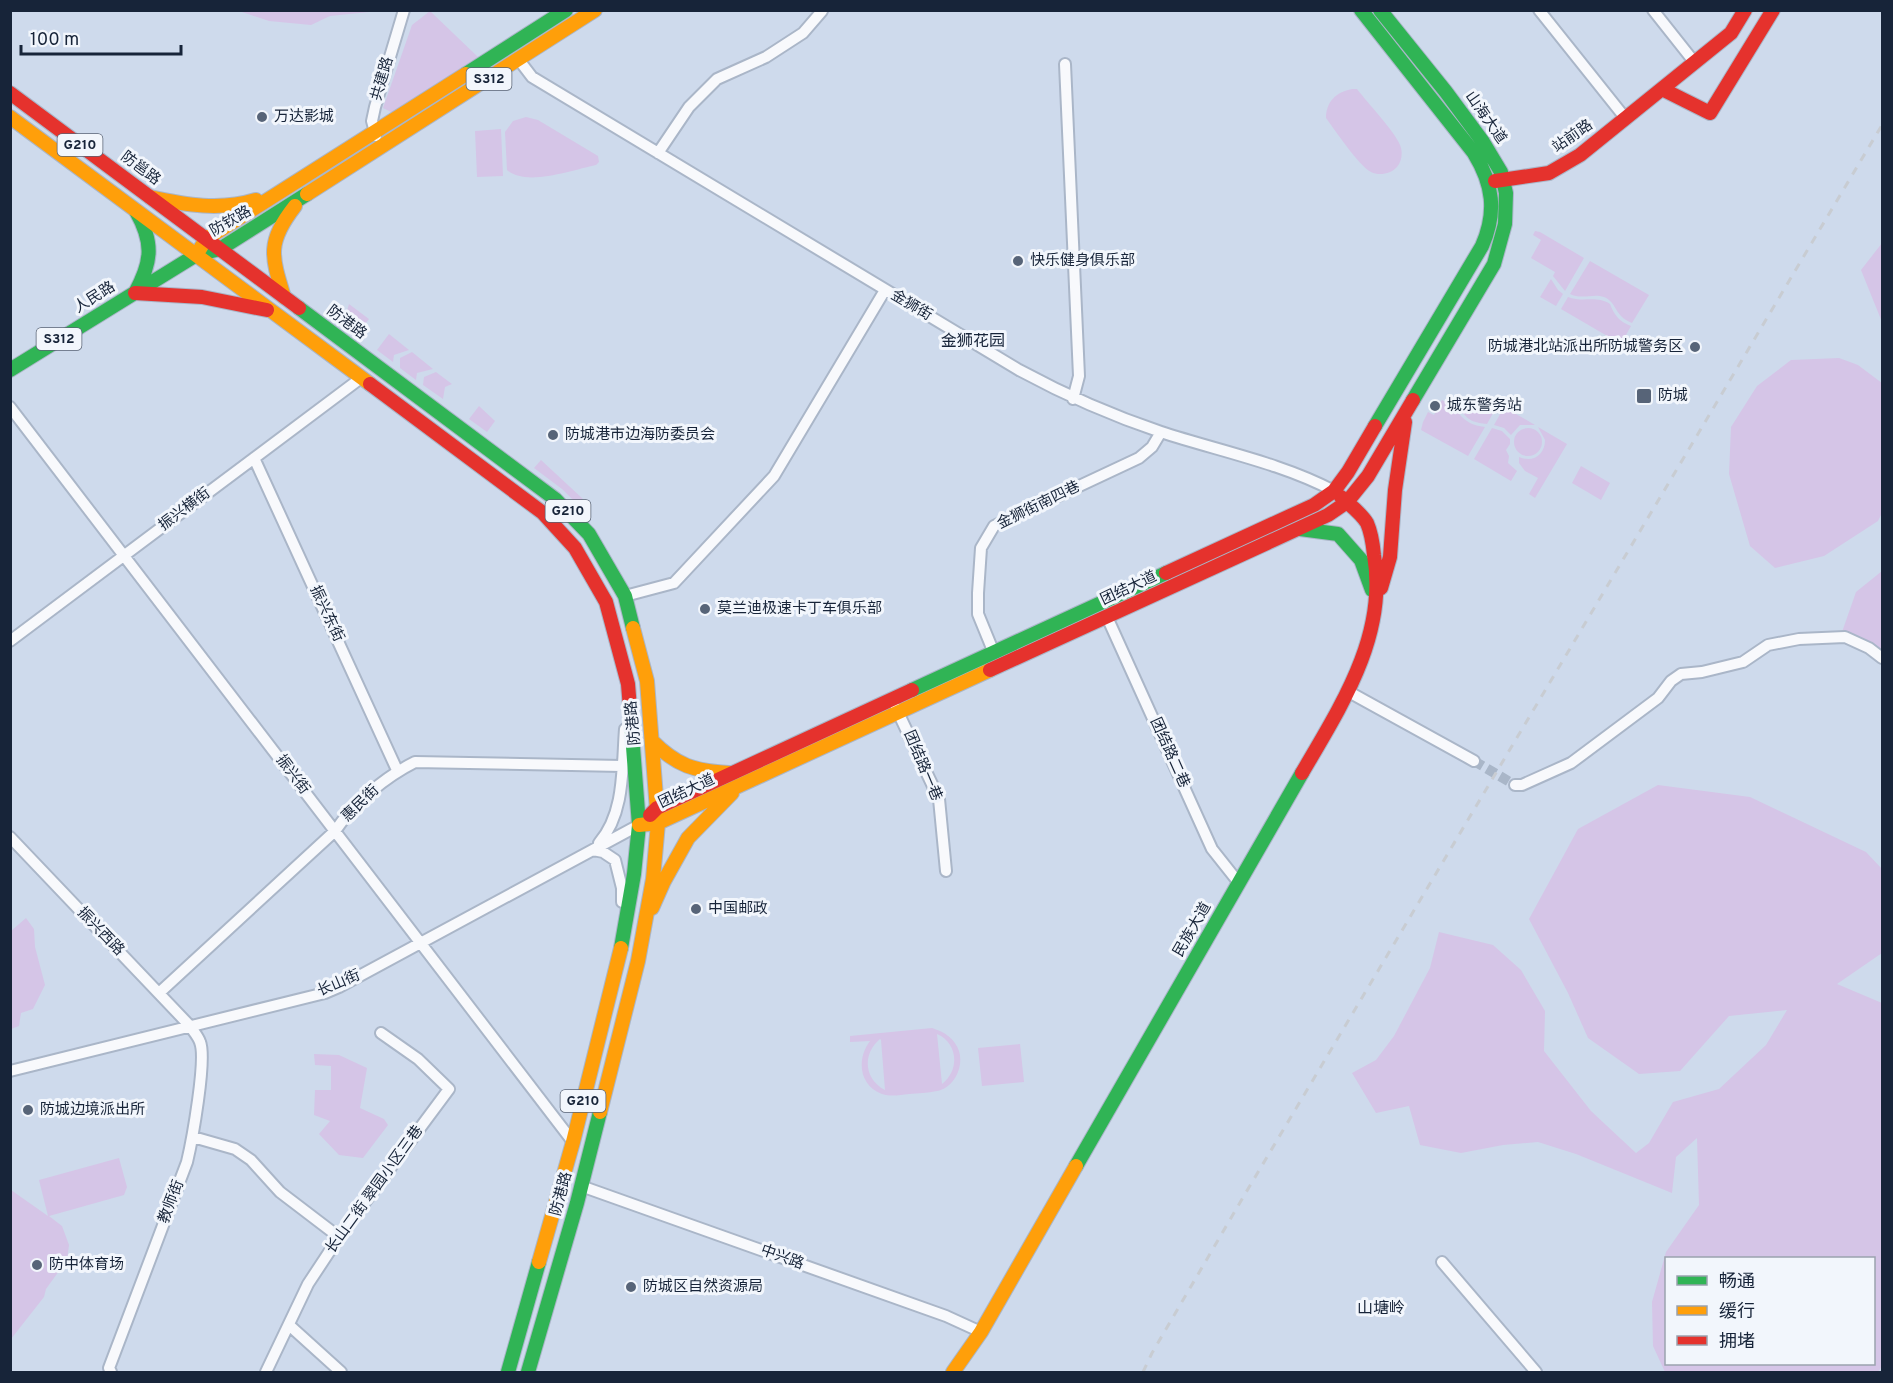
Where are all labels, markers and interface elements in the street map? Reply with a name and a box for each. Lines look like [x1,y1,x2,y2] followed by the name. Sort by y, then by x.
[21,18,182,56] scale bar
[30,29,79,52] text: 100 m
[368,55,398,103] street label: 共建路
[466,68,512,90] road number: S312
[1460,88,1510,148] street label: 山海大道
[274,108,334,127] place label: 万达影城
[255,110,269,124] marker: 万达影城
[1549,116,1597,158] street label: 站前路
[58,134,103,156] road number: G210
[116,148,164,190] street label: 防邕路
[207,203,255,241] street label: 防钦路
[1030,252,1135,271] place label: 快乐健身俱乐部
[1011,254,1025,268] marker: 快乐健身俱乐部
[71,278,119,318] street label: 人民路
[887,286,935,326] street label: 金狮街
[322,302,370,344] street label: 防港路
[36,328,82,350] road number: S312
[941,332,1005,352] district label: 金狮花园
[1488,337,1683,357] place label: 防城港北站派出所防城警务区
[1688,340,1702,354] marker: 防城港北站派出所防城警务区
[1635,387,1653,405] marker: 防城
[1658,387,1688,406] place label: 防城
[1447,397,1522,416] place label: 城东警务站
[1428,399,1442,413] marker: 城东警务站
[565,426,715,445] place label: 防城港市边海防委员会
[546,428,560,442] marker: 防城港市边海防委员会
[994,478,1084,534] street label: 金狮街南四巷
[155,484,215,536] street label: 振兴横街
[546,500,590,522] road number: G210
[1098,568,1160,610] street label: 团结大道
[305,583,347,645] street label: 振兴东街
[717,600,882,619] place label: 莫兰迪极速卡丁车俱乐部
[698,602,712,616] marker: 莫兰迪极速卡丁车俱乐部
[623,700,645,746] street label: 防港路
[1145,715,1193,791] street label: 团结路二巷
[899,728,945,804] street label: 团结路一巷
[271,751,313,799] street label: 振兴街
[656,771,718,813] street label: 团结大道
[338,782,384,826] street label: 惠民街
[1170,899,1216,961] street label: 民族大道
[708,900,768,919] place label: 中国邮政
[689,902,703,916] marker: 中国邮政
[72,904,128,960] street label: 振兴西路
[315,966,363,1002] street label: 长山街
[560,1090,606,1112] road number: G210
[40,1100,145,1120] place label: 防城边境派出所
[21,1103,35,1117] marker: 防城边境派出所
[322,1122,428,1258] street label: 长山二街 翠园小区三巷
[547,1170,577,1218] street label: 防港路
[155,1178,189,1226] street label: 教师街
[758,1241,806,1275] street label: 中兴路
[49,1256,124,1275] place label: 防中体育场
[1665,1257,1875,1365] legend
[30,1258,44,1272] marker: 防中体育场
[1719,1271,1755,1294] text: 畅通
[643,1277,763,1297] place label: 防城区自然资源局
[624,1280,638,1294] marker: 防城区自然资源局
[1357,1299,1405,1319] district label: 山塘岭
[1719,1301,1755,1324] text: 缓行
[1719,1331,1755,1354] text: 拥堵

